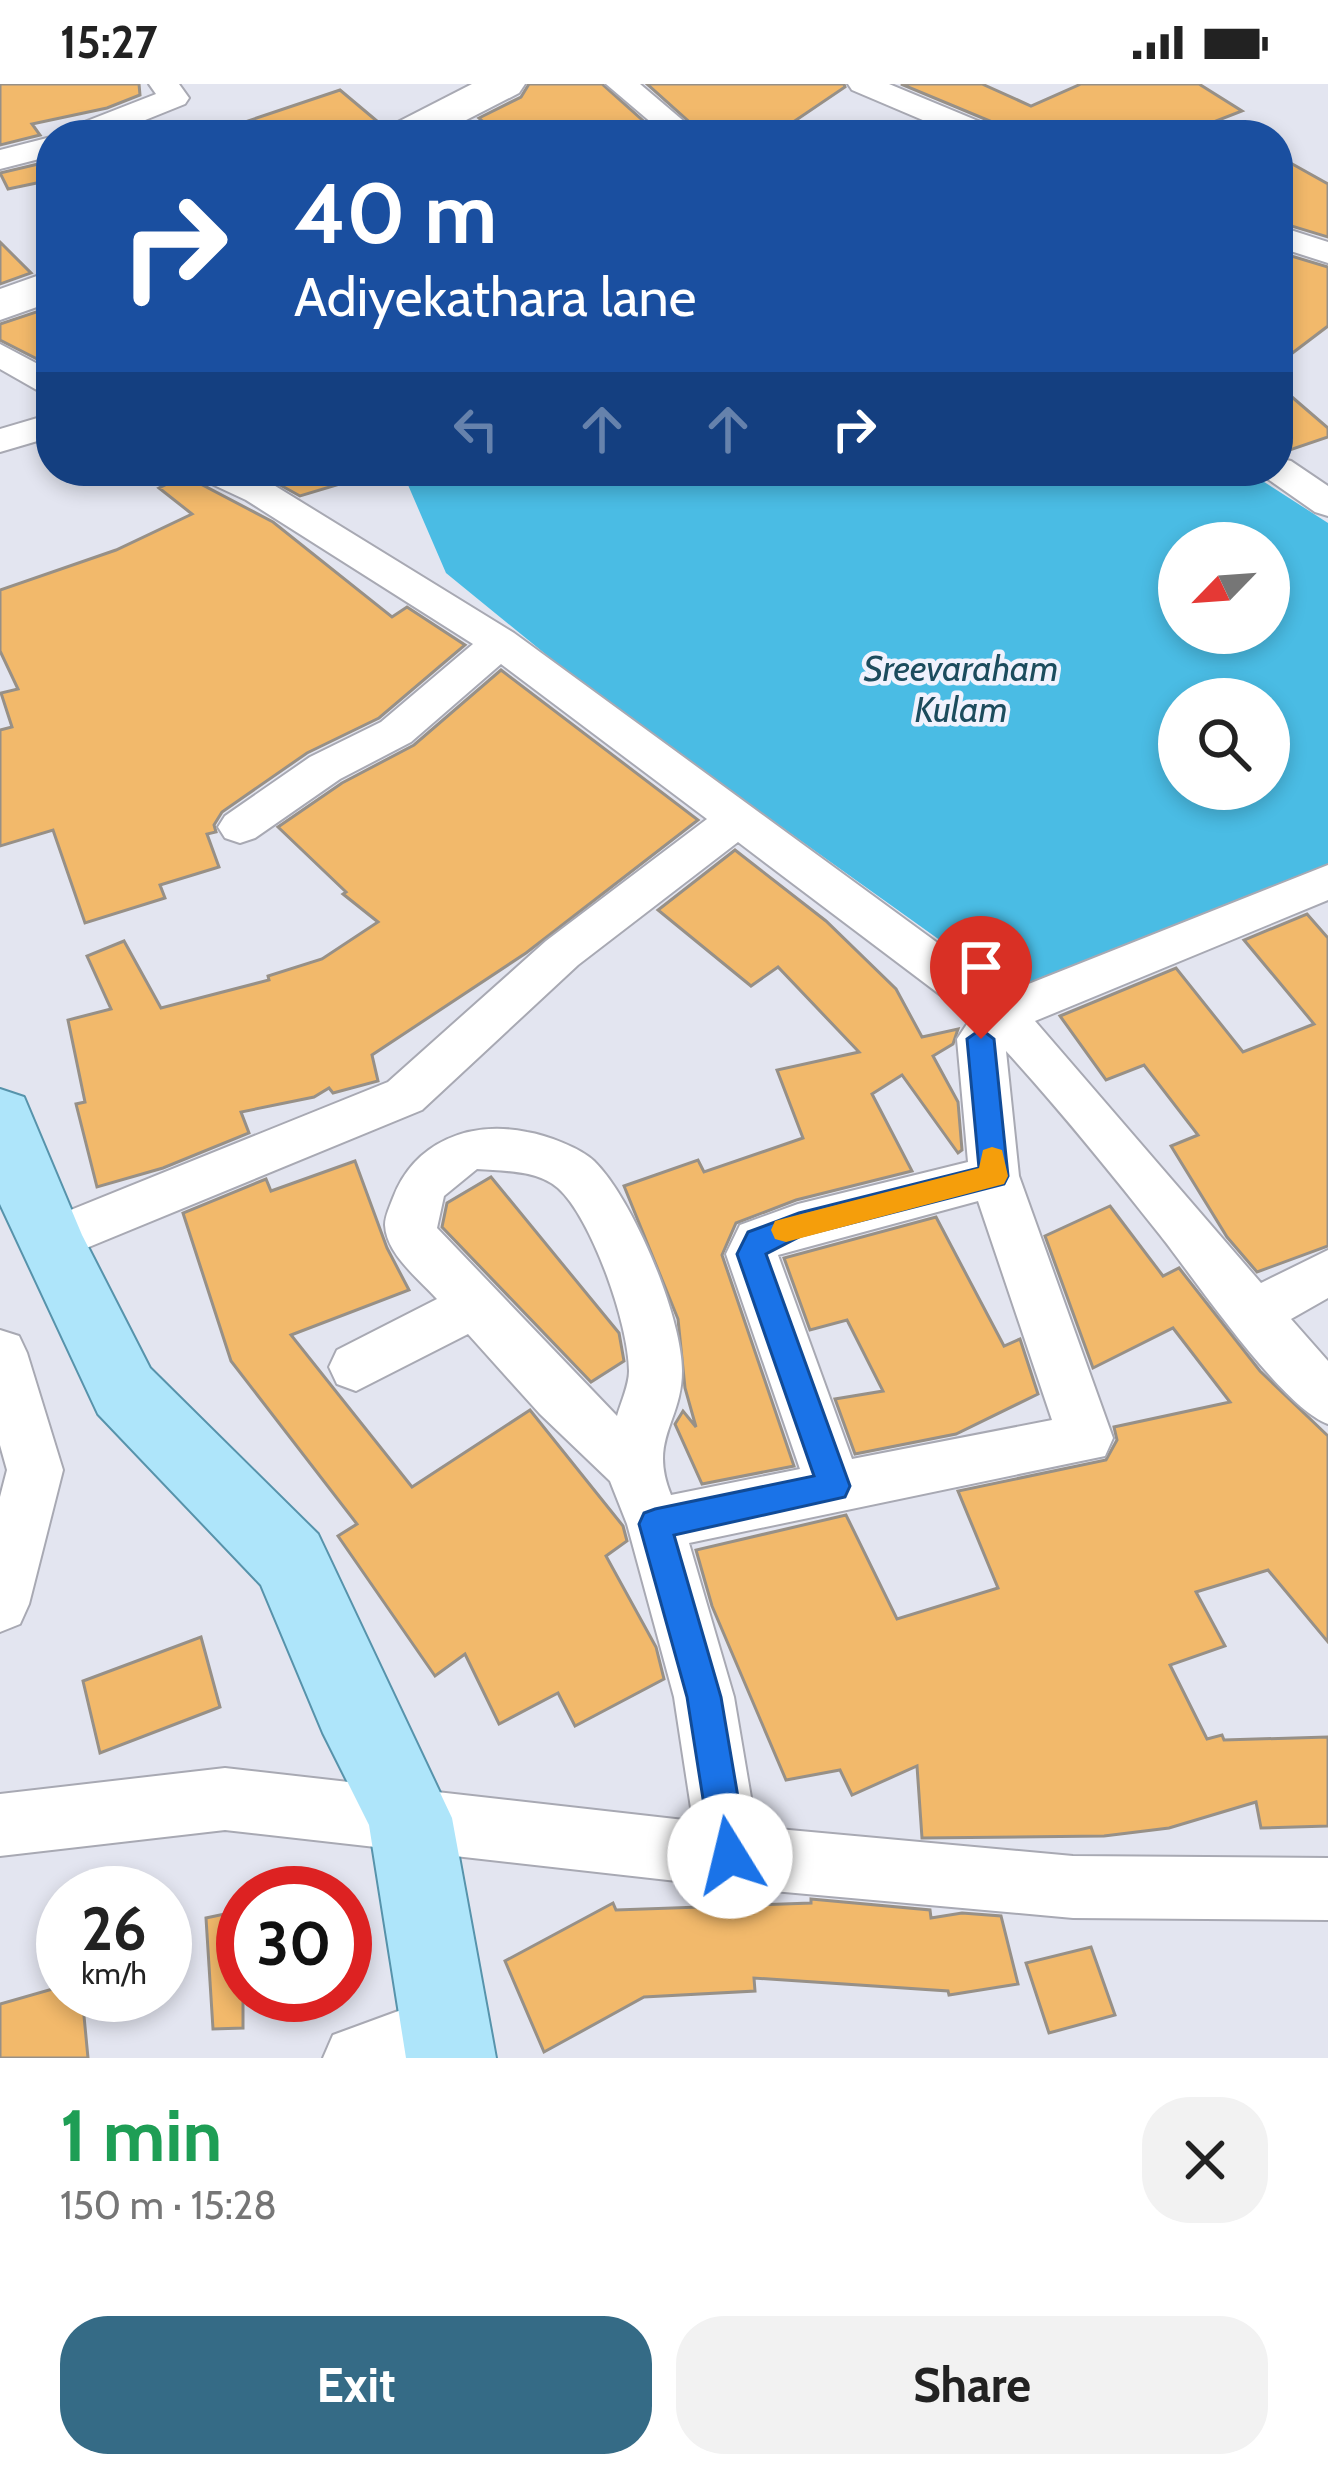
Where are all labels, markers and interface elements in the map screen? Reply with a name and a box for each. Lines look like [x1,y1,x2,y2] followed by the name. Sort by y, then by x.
[60,15,158,69] text: 15:27
[294,162,497,264] text: 40 m
[96,168,252,324] icon: right
[294,264,696,330] text: Adiyekathara lane
[443,396,509,462] icon: left
[569,396,635,462] icon: ahead
[695,396,761,462] icon: ahead
[821,396,887,462] icon: right
[1158,522,1290,654] north arrow
[1158,522,1290,810] map controls
[864,646,1058,731] water label: Sreevaraham Kulam
[1158,678,1290,810] button: search
[930,916,1032,1039] pin
[948,934,1014,1000] icon: arrive
[667,1793,793,1919] position arrow
[216,1866,372,2022] speed limit sign: 30
[81,1892,147,1965] text: 26
[81,1955,147,1992] text: km/h
[60,2092,222,2179] text: 1 min
[1142,2097,1268,2223] button: close
[60,2181,277,2229] text: 150 m · 15:28
[60,2316,652,2454] button: Exit
[676,2316,1268,2454] button: Share

